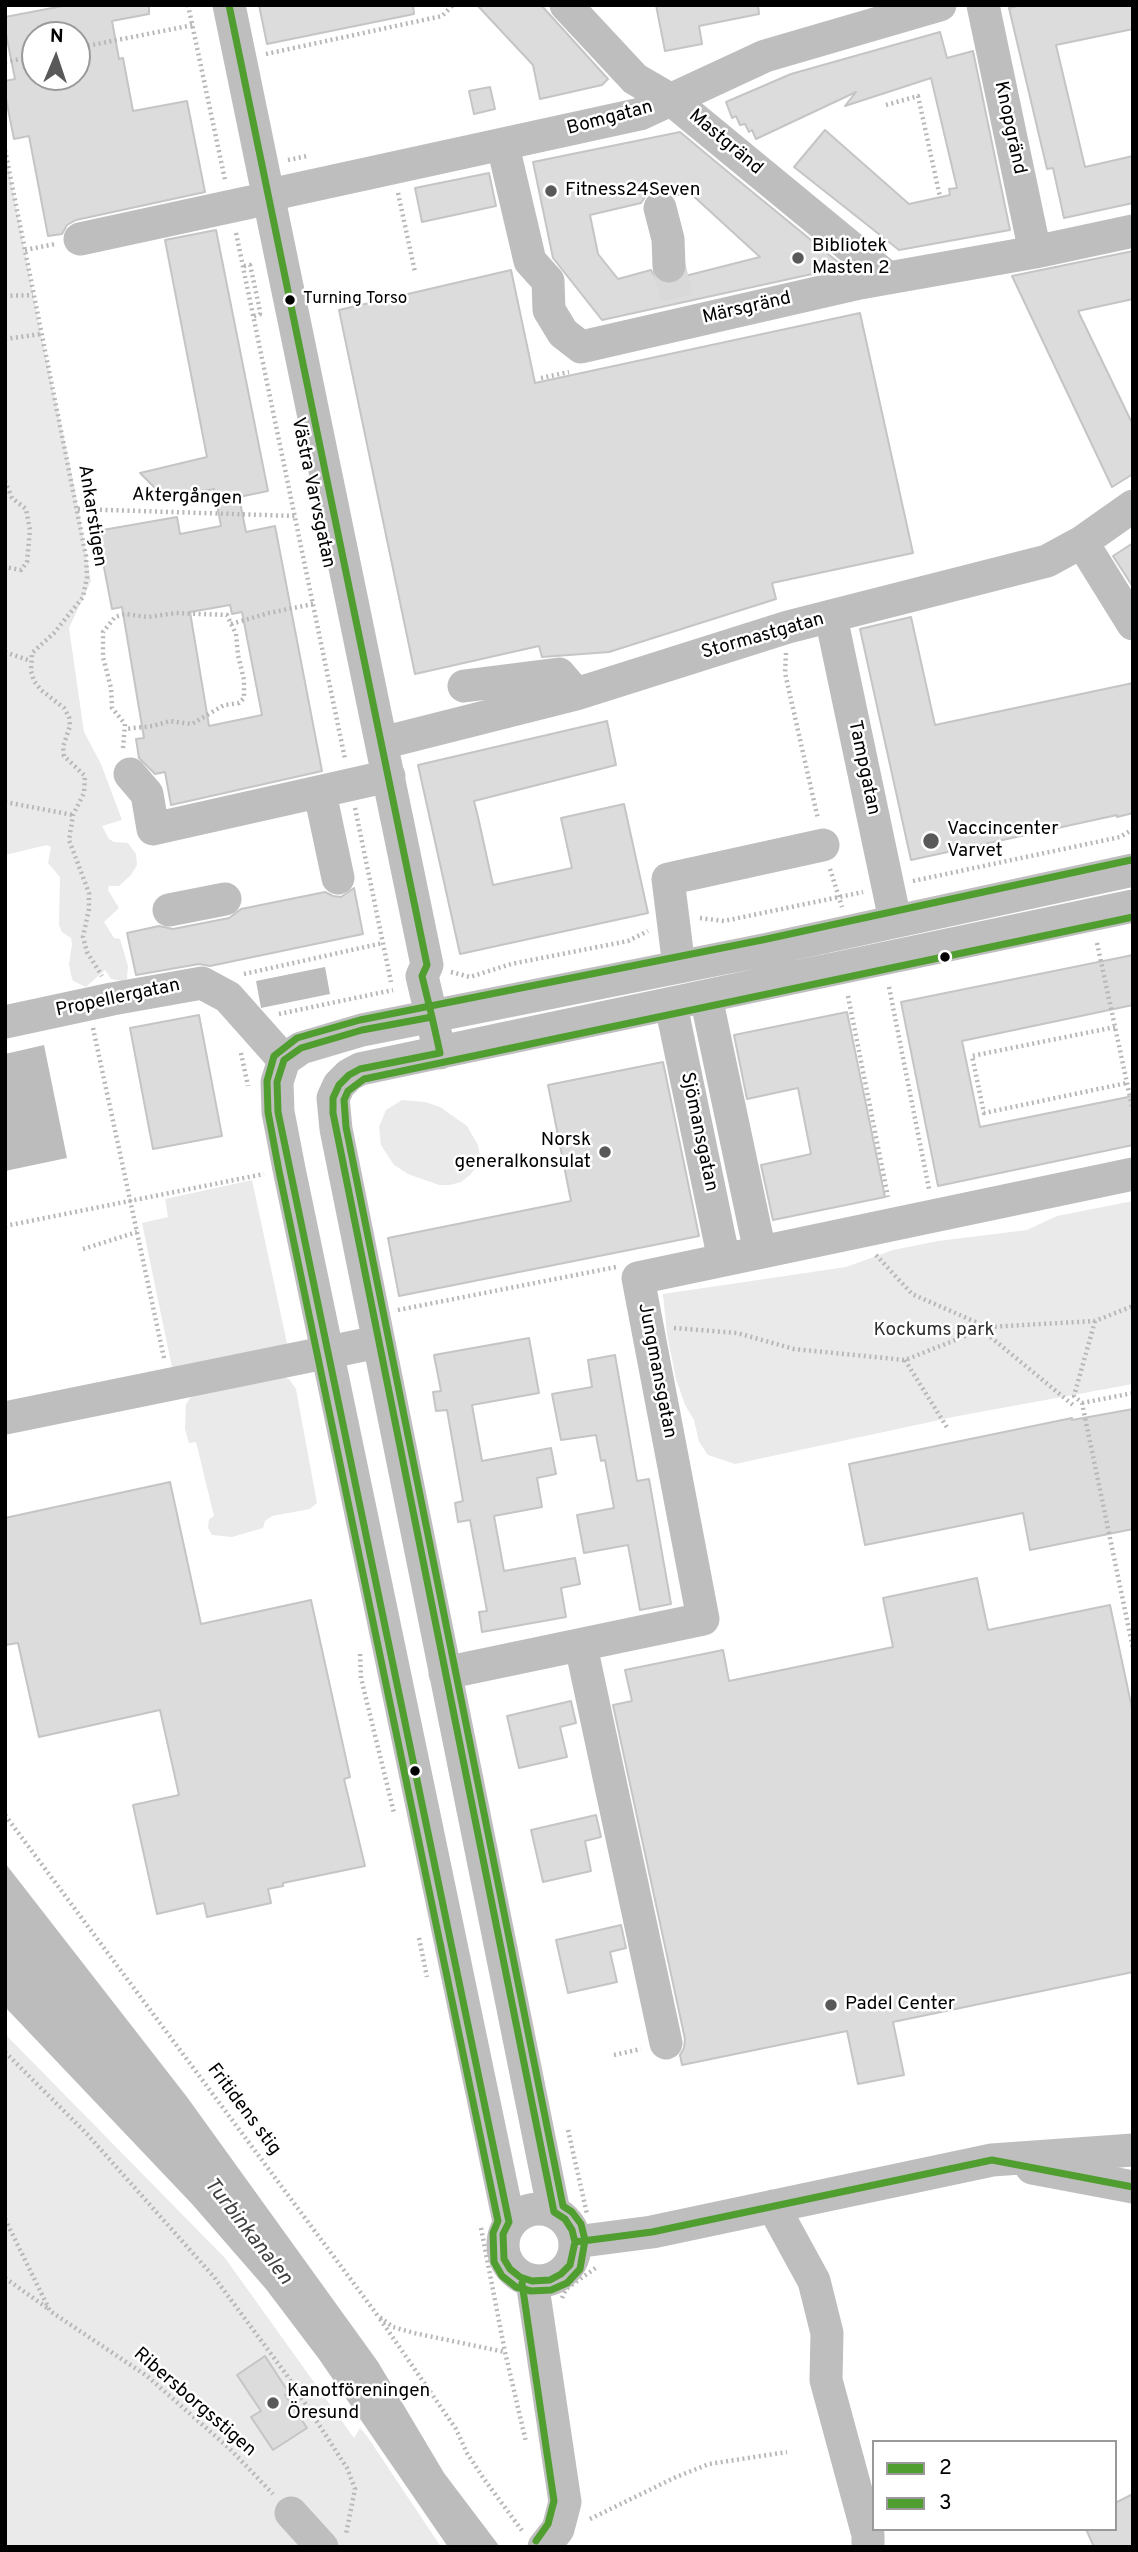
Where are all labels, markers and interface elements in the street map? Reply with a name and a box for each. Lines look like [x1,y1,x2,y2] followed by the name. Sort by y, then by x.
[21,21,91,91] north arrow
[49,25,64,49] text: N
[988,79,1030,177] street label: Knopgränd
[565,97,655,141] street label: Bomgatan
[683,105,767,181] street label: Mastgränd
[565,180,700,202] place label: Fitness24Seven
[543,183,559,199] marker: Fitness24Seven
[812,236,890,280] place label: Bibliotek Masten 2
[790,250,806,266] marker: Bibliotek Masten 2
[701,288,793,330] street label: Märsgränd
[303,290,407,310] place label: Turning Torso
[283,293,297,307] marker: Turning Torso
[285,416,339,570] street label: Västra Varvsgatan
[72,463,110,569] street label: Ankarstigen
[131,485,243,511] street label: Aktergången
[699,609,827,665] street label: Stormastgatan
[842,719,884,817] street label: Tampgatan
[947,819,1059,863] place label: Vaccincenter Varvet
[921,831,941,851] marker: Vaccincenter Varvet
[938,950,952,964] unlabelled marker
[54,975,182,1023] street label: Propellergatan
[674,1070,722,1194] street label: Sjömansgatan
[455,1130,591,1174] place label: Norsk generalkonsulat
[597,1144,613,1160] marker: Norsk generalkonsulat
[632,1301,680,1441] street label: Jungmansgatan
[873,1320,995,1342] park label: Kockums park
[408,1764,422,1778] unlabelled marker
[845,1994,955,2016] place label: Padel Center
[823,1997,839,2013] marker: Padel Center
[201,2060,285,2160] street label: Fritidens stig
[197,2173,297,2291] water label: Turbinkanalen
[128,2344,260,2462] street label: Ribersborgsstigen
[287,2381,430,2425] place label: Kanotföreningen Öresund
[265,2395,281,2411] marker: Kanotföreningen Öresund
[872,2440,1117,2531] legend
[939,2455,952,2482] text: 2
[939,2490,952,2517] text: 3

